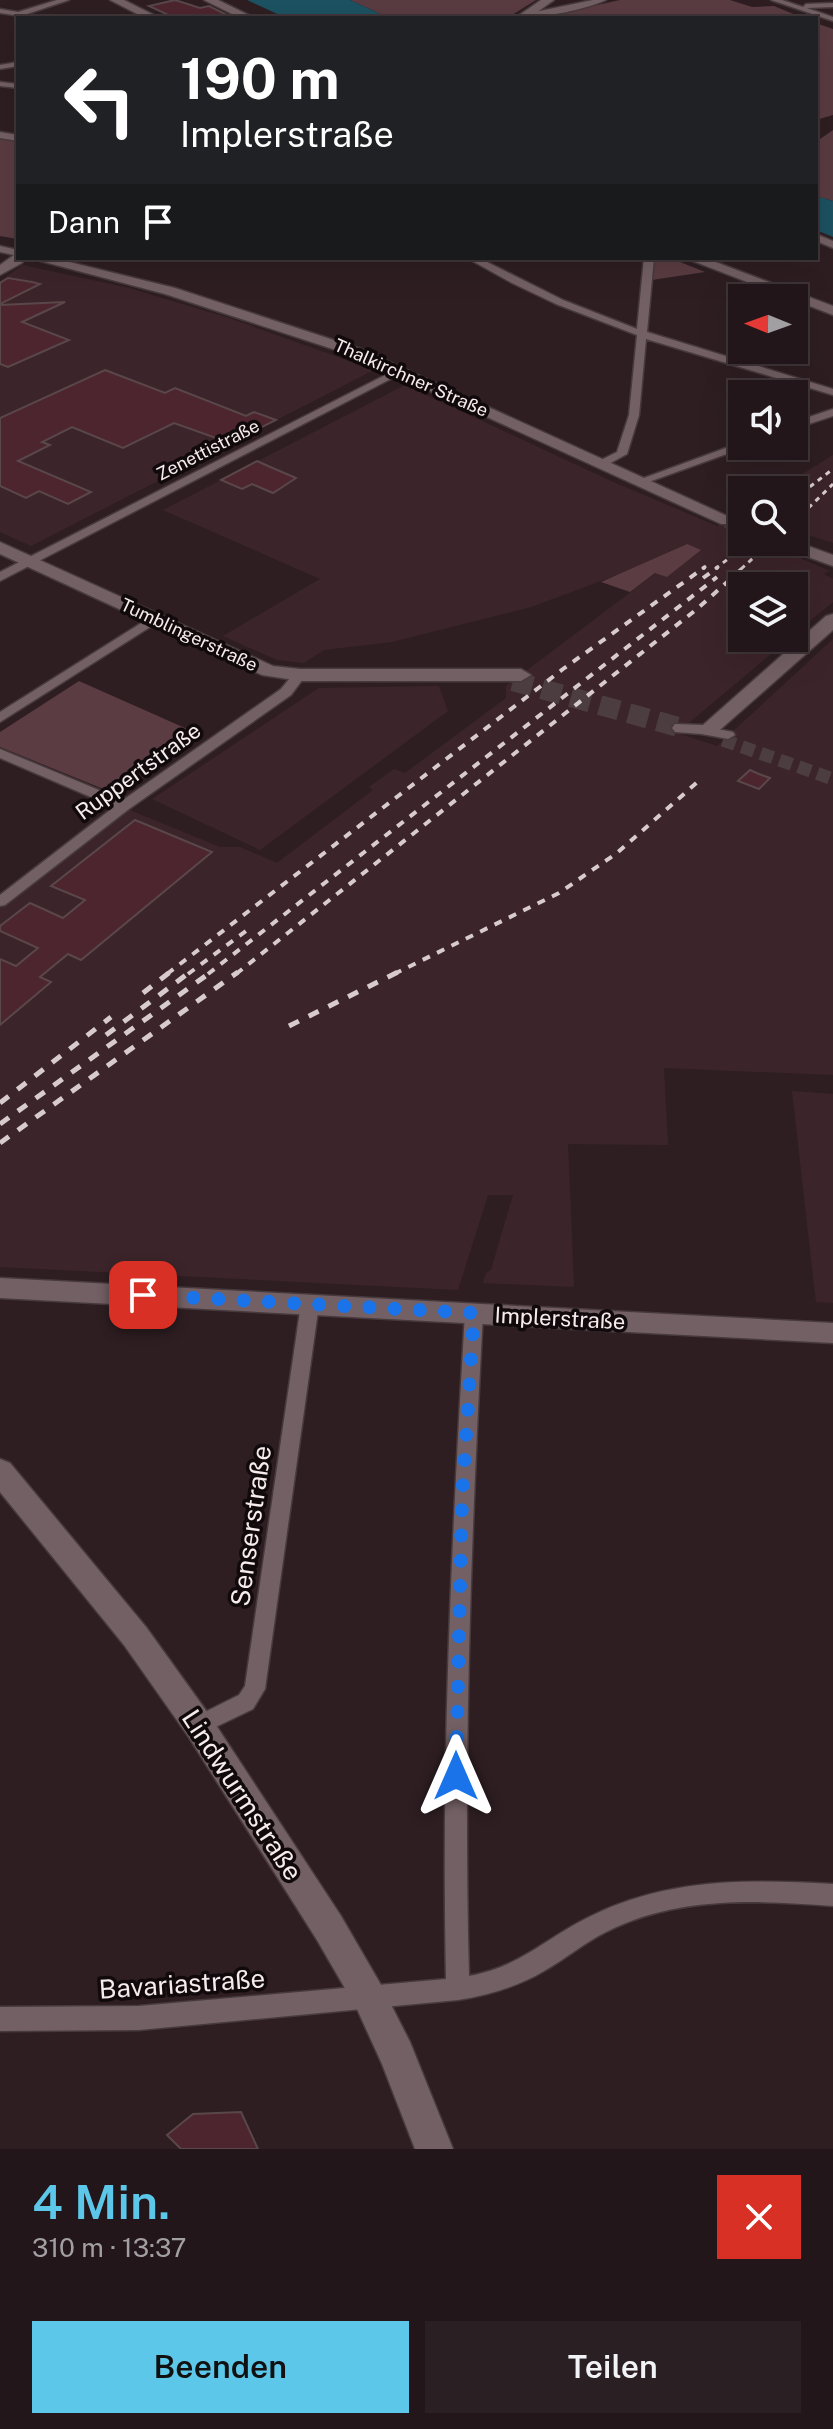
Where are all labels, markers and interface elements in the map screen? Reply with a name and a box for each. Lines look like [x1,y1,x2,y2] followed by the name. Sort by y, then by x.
[180,46,340,112] text: 190 m
[48,48,152,152] icon: left
[180,113,394,155] text: Implerstraße
[136,200,180,244] icon: arrive
[48,204,120,240] text: Dann
[728,284,808,364] north arrow
[728,284,808,652] map controls
[331,334,491,421] street label: Thalkirchner Straße
[728,380,808,460] button: sound
[153,415,263,484] street label: Zenettistraße
[728,476,808,556] button: search
[728,572,808,652] button: layers
[118,594,261,675] street label: Tumblingerstraße
[70,717,206,825] street label: Ruppertstraße
[109,1261,177,1329] pin
[121,1273,165,1317] icon: arrive
[494,1302,626,1334] street label: Implerstraße
[224,1444,277,1608] street label: Senserstraße
[176,1704,309,1886] street label: Lindwurmstraße
[414,1734,498,1818] position arrow
[98,1962,266,2005] street label: Bavariastraße
[32,2173,170,2230] text: 4 Min.
[717,2175,801,2259] button: close
[32,2232,186,2263] text: 310 m · 13:37
[32,2321,409,2413] button: Beenden
[425,2321,801,2413] button: Teilen

